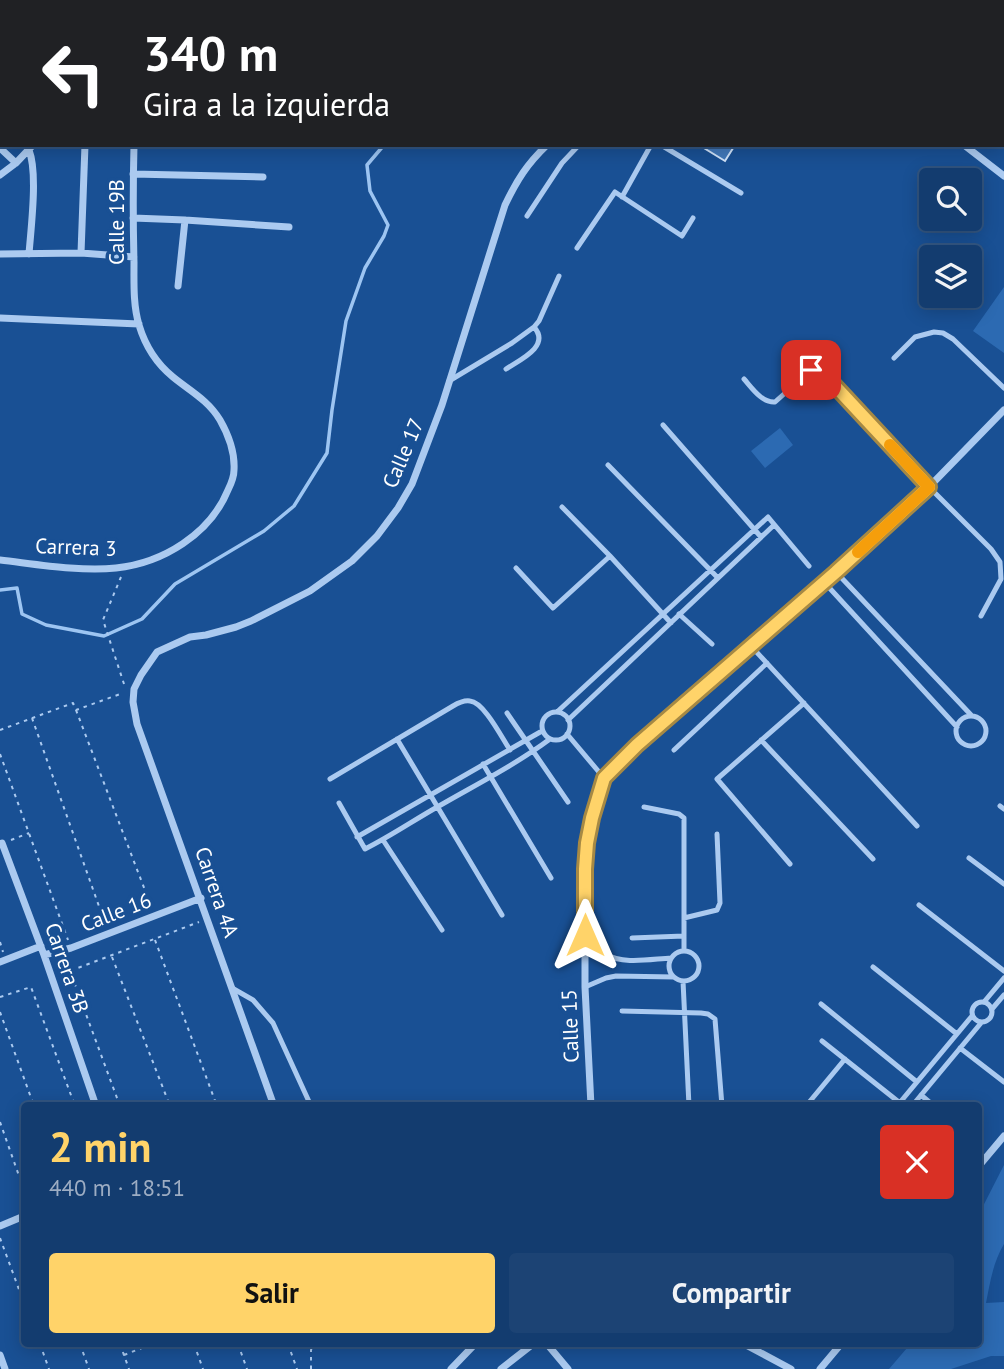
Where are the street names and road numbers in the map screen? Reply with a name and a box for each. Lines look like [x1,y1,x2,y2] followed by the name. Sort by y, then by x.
[103,179,130,265] street label: Calle 19B
[376,414,430,492] street label: Calle 17
[35,532,117,562] street label: Carrera 3
[189,843,245,941] street label: Carrera 4A
[77,886,155,938] street label: Calle 16
[39,919,95,1017] street label: Carrera 3B
[555,989,585,1063] street label: Calle 15

